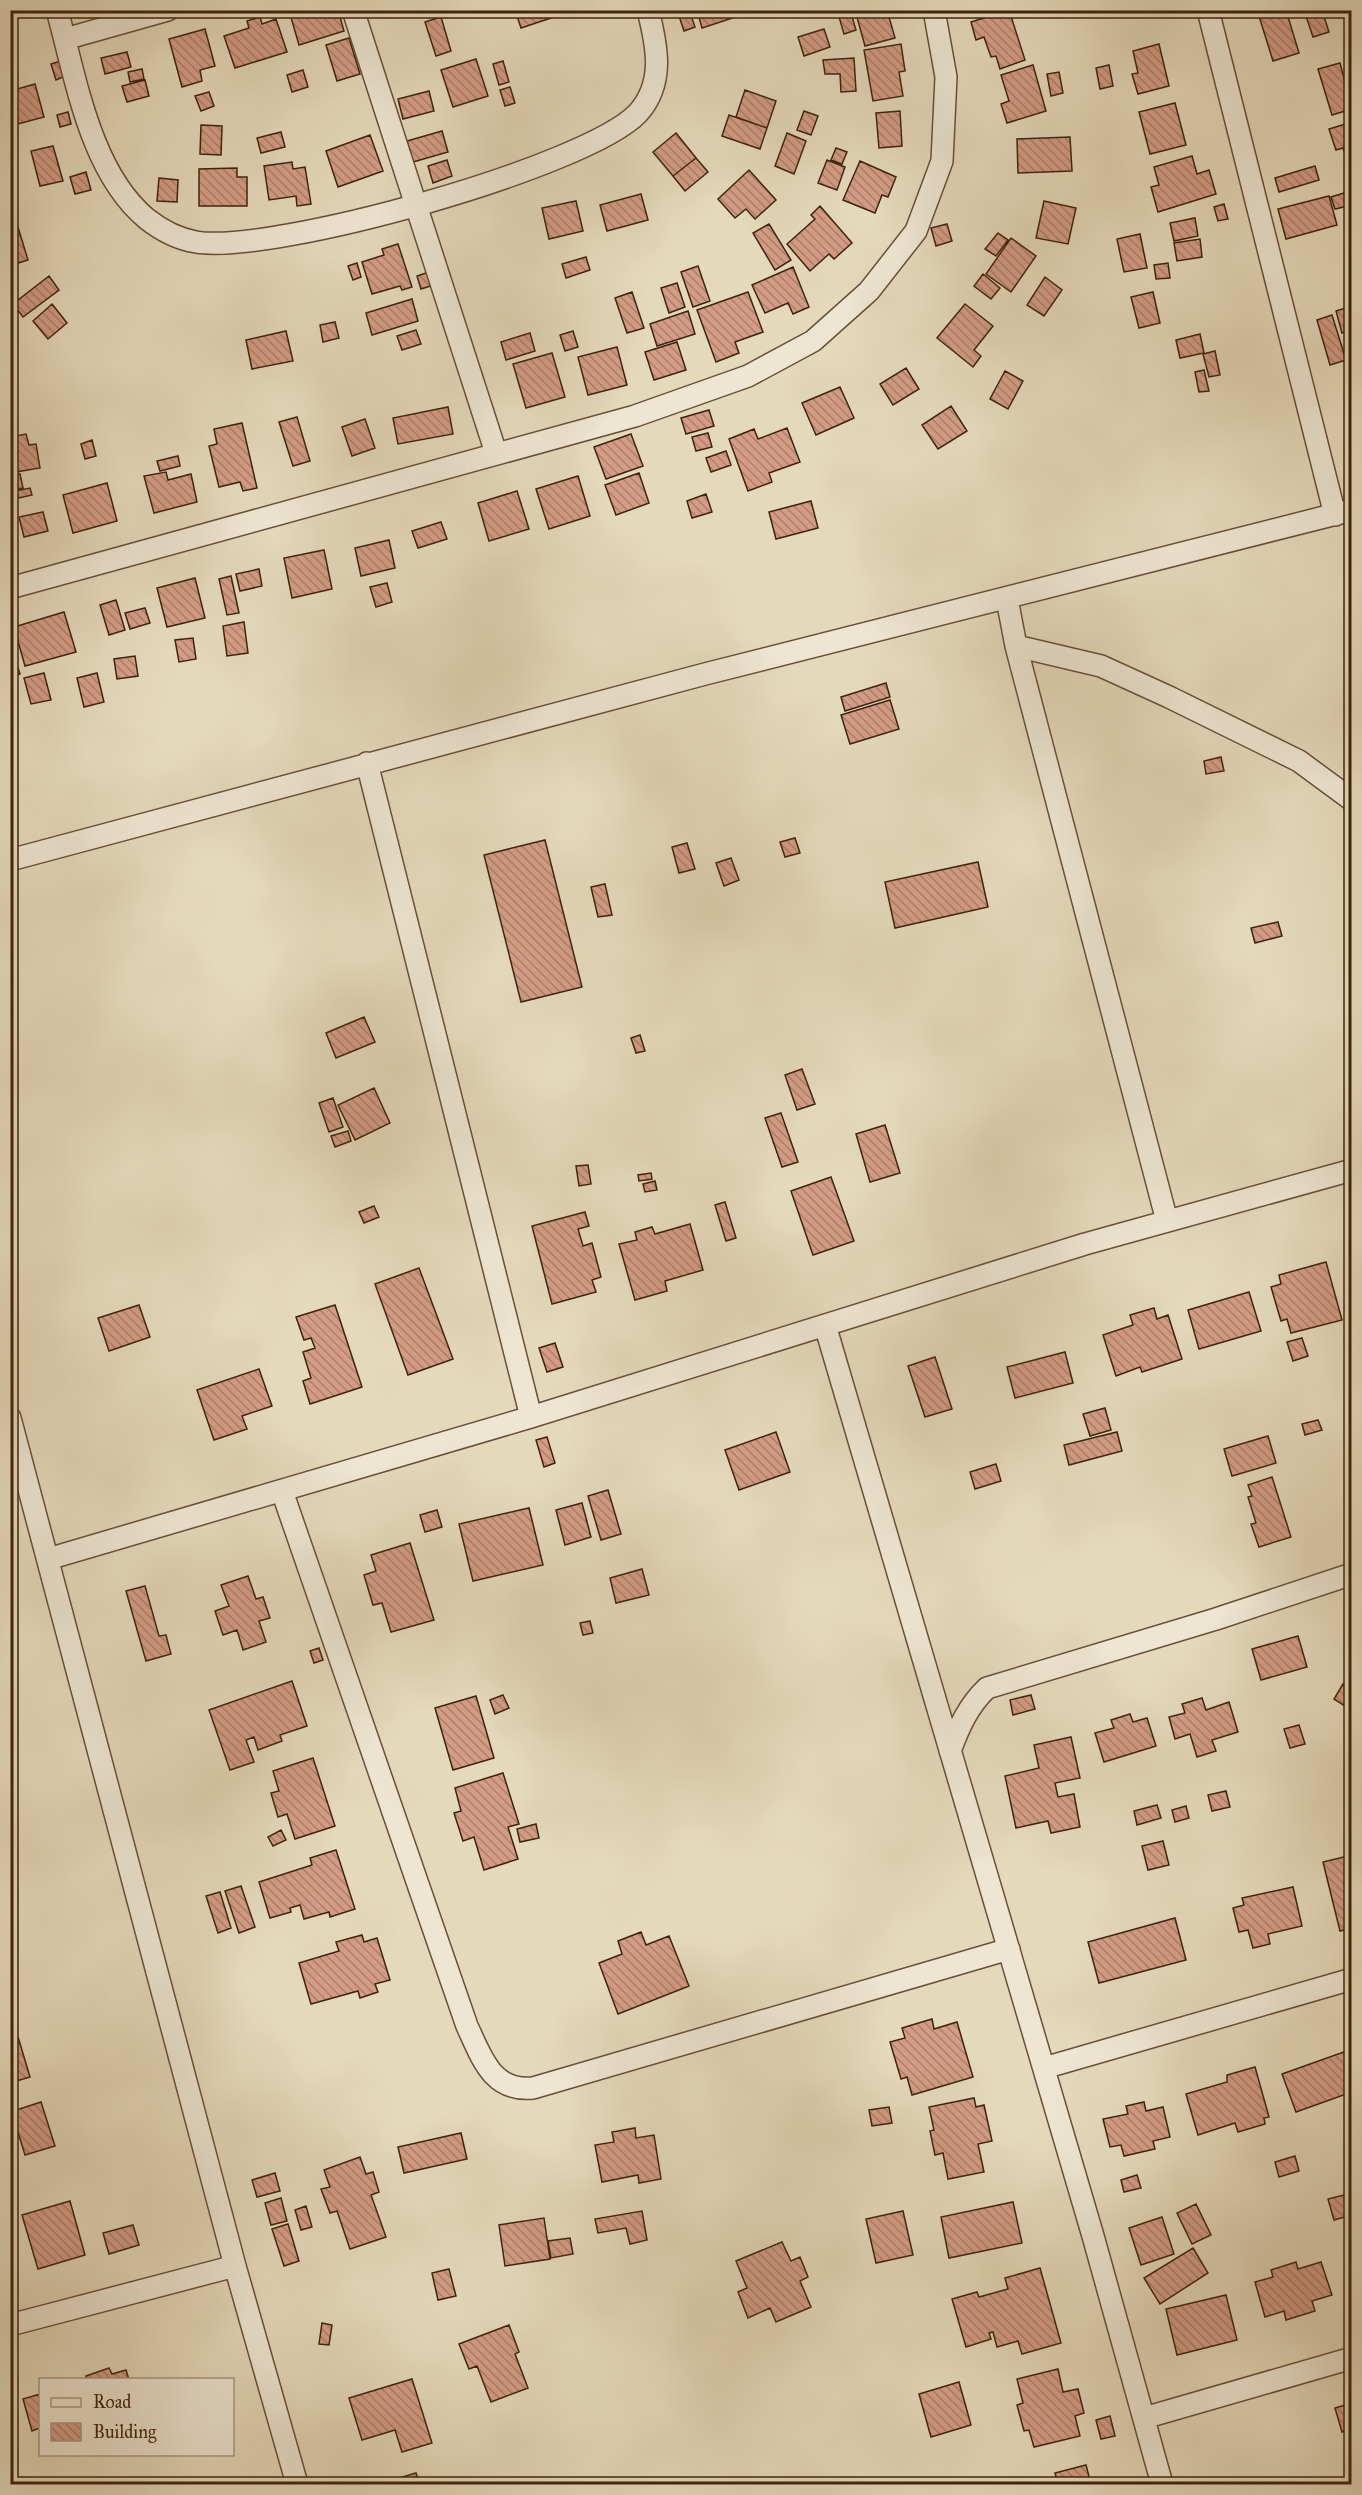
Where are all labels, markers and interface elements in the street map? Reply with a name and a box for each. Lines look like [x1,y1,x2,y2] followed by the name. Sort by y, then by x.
[39,2378,234,2456] legend
[93,2391,131,2413] text: Road
[93,2421,157,2444] text: Building

